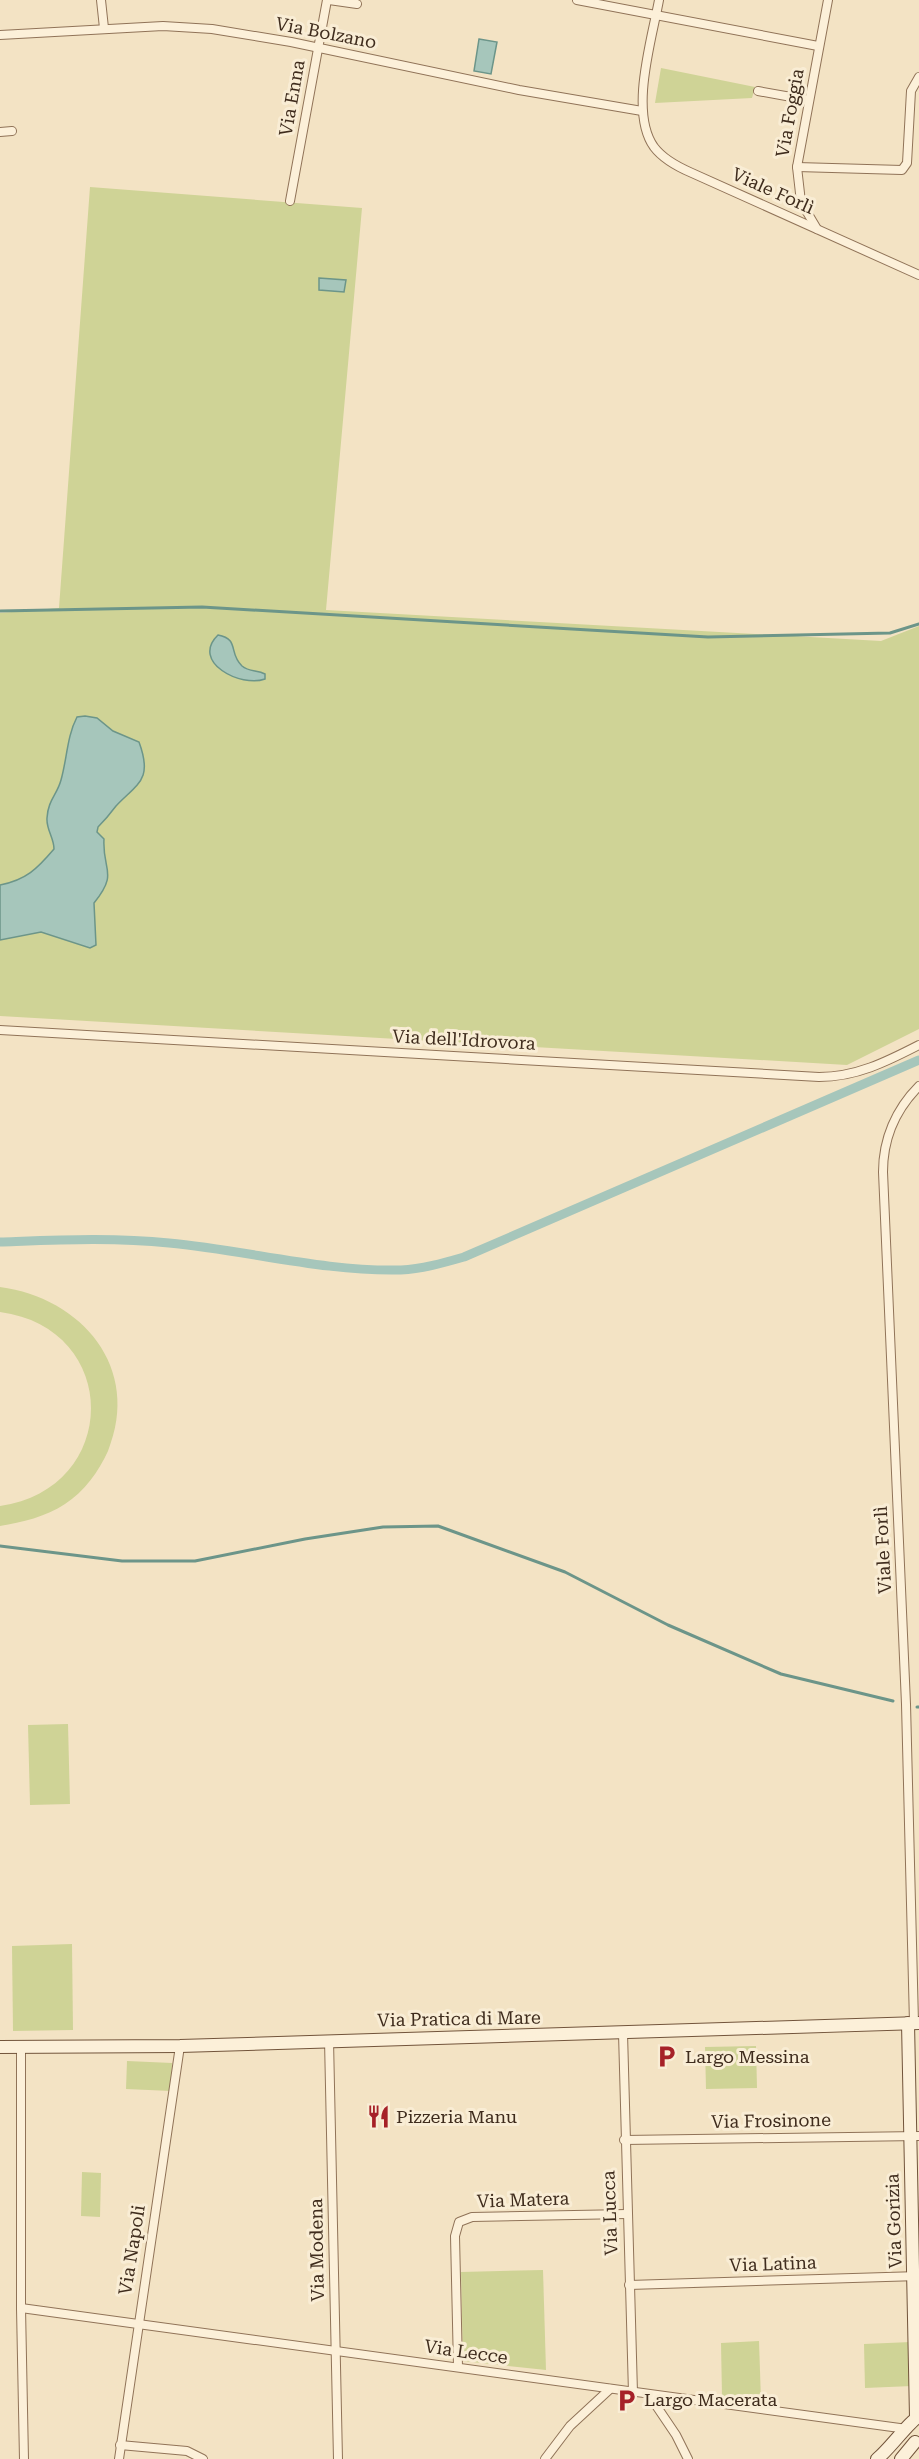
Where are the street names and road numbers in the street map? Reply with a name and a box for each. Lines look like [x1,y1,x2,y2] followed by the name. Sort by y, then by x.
[274,12,378,53] street label: Via Bolzano
[274,58,309,138] street label: Via Enna
[771,67,808,159] street label: Via Foggia
[729,163,818,218] street label: Viale Forlì
[392,1025,536,1054] street label: Via dell'Idrovora
[870,1505,895,1594] street label: Viale Forlì
[377,2007,541,2030] street label: Via Pratica di Mare
[711,2109,831,2132] street label: Via Frosinone
[598,2170,621,2256] street label: Via Lucca
[881,2173,906,2269] street label: Via Gorizia
[476,2187,570,2212] street label: Via Matera
[305,2198,328,2302] street label: Via Modena
[114,2203,149,2296] street label: Via Napoli
[729,2251,817,2276] street label: Via Latina
[423,2335,509,2368] street label: Via Lecce

